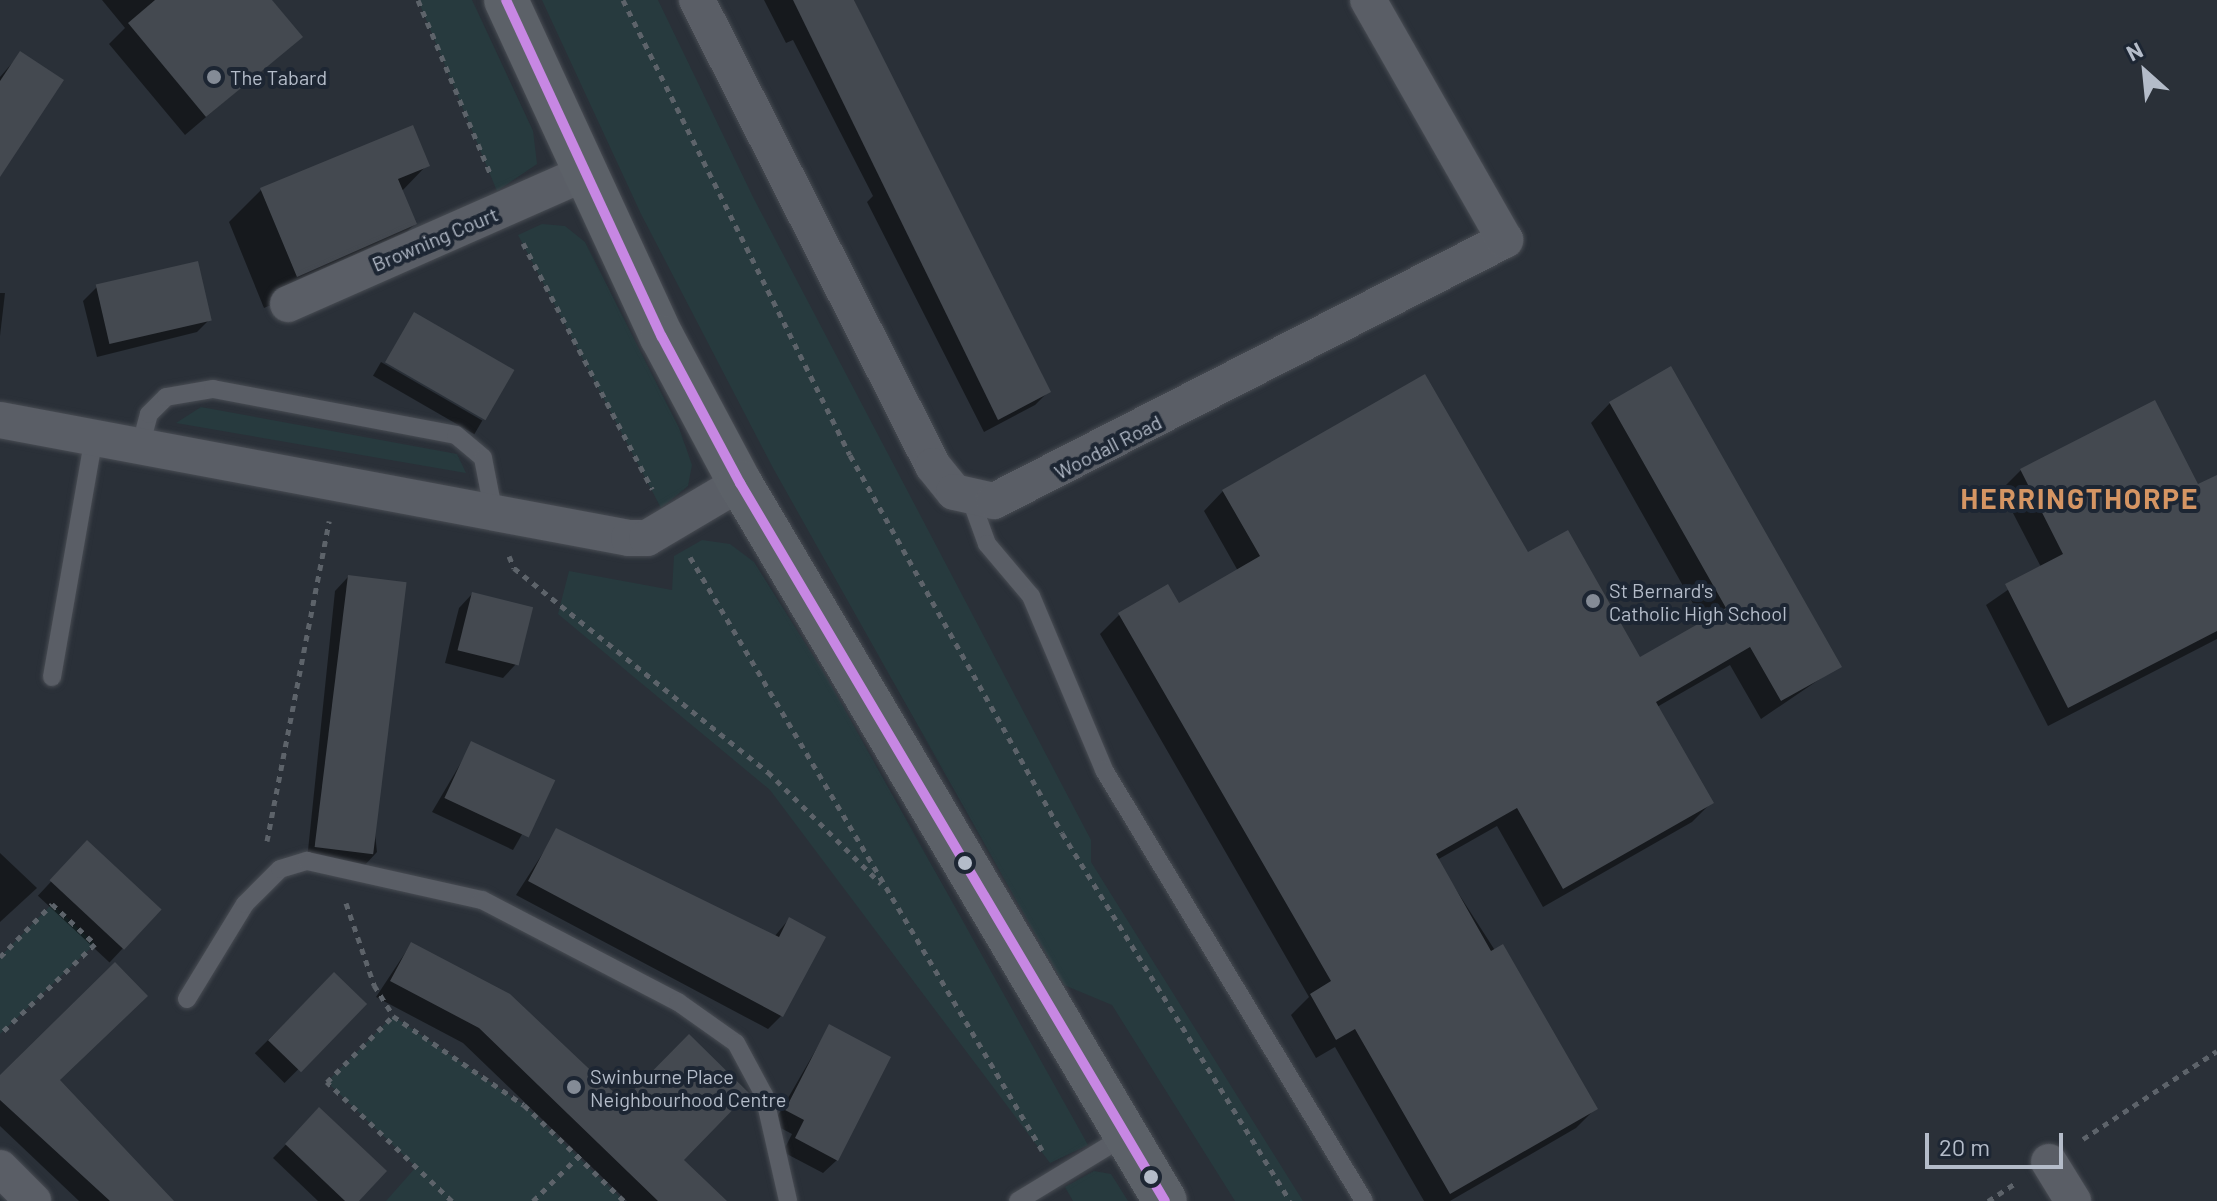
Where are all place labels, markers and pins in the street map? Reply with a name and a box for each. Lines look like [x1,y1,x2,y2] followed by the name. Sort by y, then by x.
[230,65,327,89] place label: The Tabard
[205,68,223,86] marker: The Tabard
[1609,578,1787,625] place label: St Bernard's Catholic High School
[1584,592,1602,610] marker: St Bernard's Catholic High School
[957,855,973,871] unlabelled marker
[590,1064,786,1111] place label: Swinburne Place Neighbourhood Centre
[565,1078,583,1096] marker: Swinburne Place Neighbourhood Centre
[1143,1169,1159,1185] unlabelled marker

